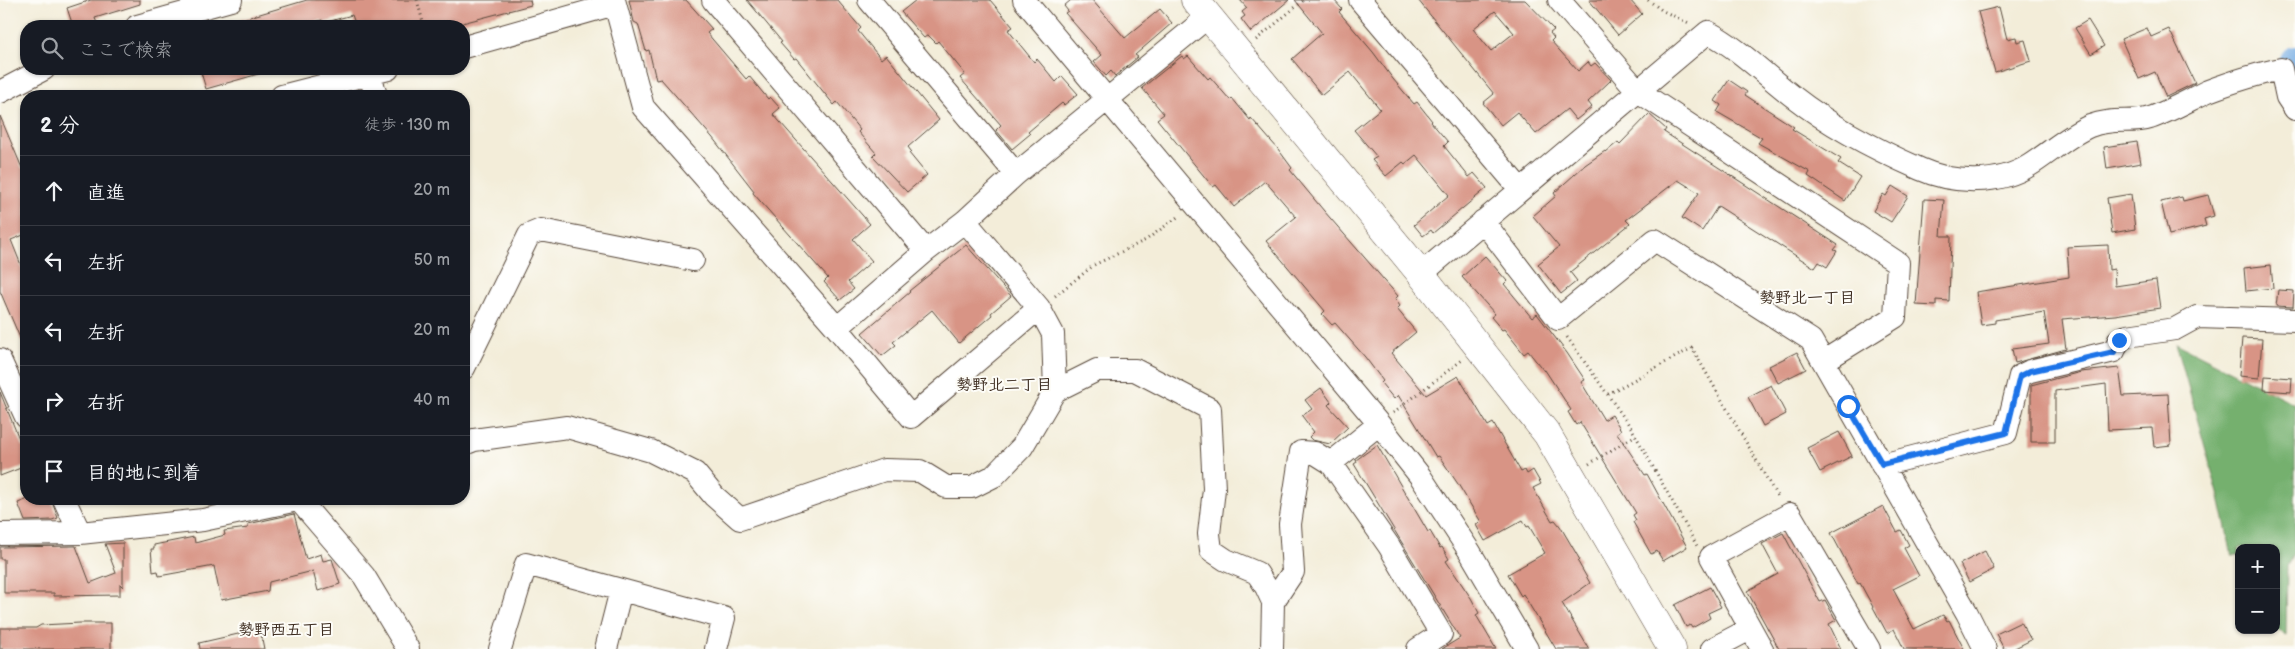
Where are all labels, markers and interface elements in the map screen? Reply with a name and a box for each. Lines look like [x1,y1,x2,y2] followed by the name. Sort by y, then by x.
[20,20,470,75] search box
[38,34,66,62] icon: search
[78,39,173,62] text: ここで検索
[40,113,79,138] text: 2 分
[365,116,450,135] text: 徒歩 · 130 m
[40,177,68,205] icon: ahead
[414,181,450,200] text: 20 m
[87,182,125,205] text: 直進
[40,247,68,275] icon: left
[414,251,450,270] text: 50 m
[87,252,125,275] text: 左折
[1759,289,1855,308] district label: 勢野北一丁目
[40,317,68,345] icon: left
[414,321,450,340] text: 20 m
[87,322,125,345] text: 左折
[2108,329,2131,352] route end
[956,376,1052,395] district label: 勢野北二丁目
[40,387,68,415] icon: right
[413,391,450,410] text: 40 m
[87,392,125,415] text: 右折
[1837,395,1860,418] route start
[40,457,68,485] icon: arrive
[87,462,201,485] text: 目的地に到着
[2235,544,2280,634] map controls
[2235,544,2280,589] button: +
[2235,589,2280,634] button: −
[238,621,334,640] district label: 勢野西五丁目

